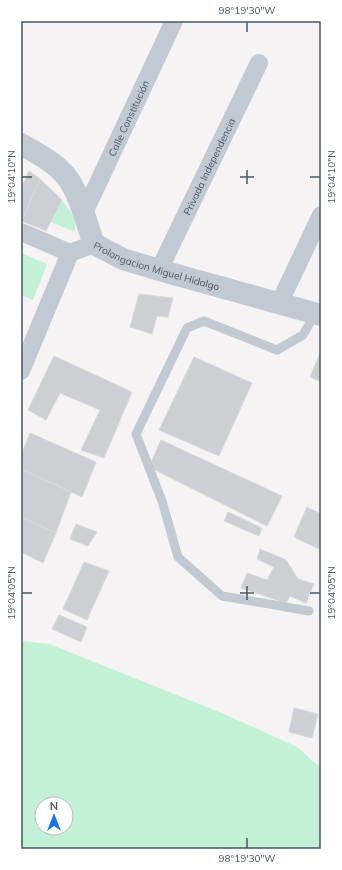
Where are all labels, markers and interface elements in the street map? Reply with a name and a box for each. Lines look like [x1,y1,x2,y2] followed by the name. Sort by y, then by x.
[219,4,275,17] text: 98°19'30"W
[105,78,152,158] street label: Calle Constitución
[180,116,238,217] street label: Privada Independencia
[5,150,18,204] text: 19°04'10"N
[325,150,338,204] text: 19°04'10"N
[91,238,221,293] street label: Prolongacion Miguel Hidalgo
[5,566,18,620] text: 19°04'05"N
[325,566,338,620] text: 19°04'05"N
[34,796,74,836] north arrow
[50,799,58,813] text: N
[219,852,275,865] text: 98°19'30"W

